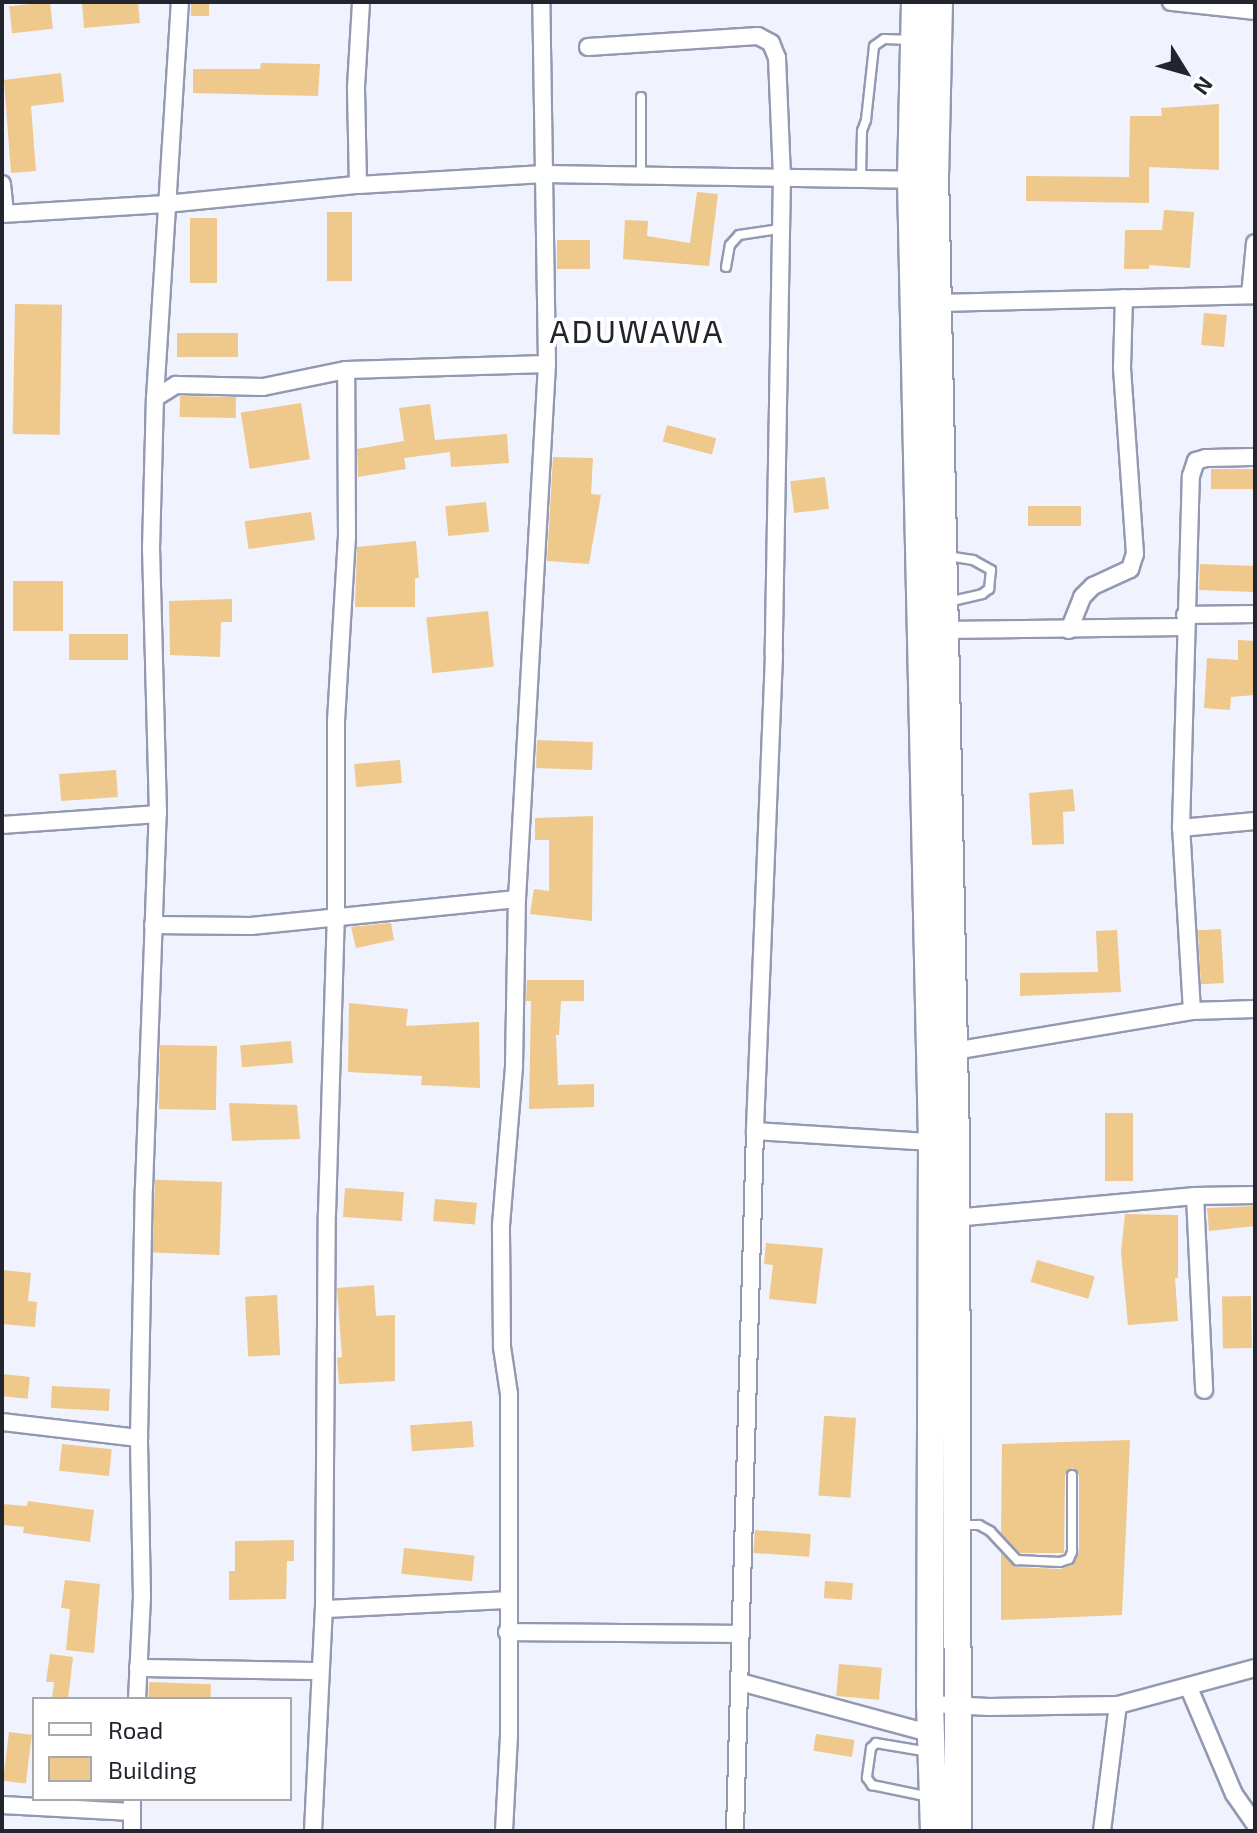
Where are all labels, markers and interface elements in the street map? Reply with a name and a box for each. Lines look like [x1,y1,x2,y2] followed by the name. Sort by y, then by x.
[1145,32,1225,112] north arrow
[1189,72,1219,101] text: N
[550,311,724,349] district label: ADUWAWA
[32,1697,292,1801] legend
[108,1715,163,1744] text: Road
[108,1755,197,1784] text: Building

